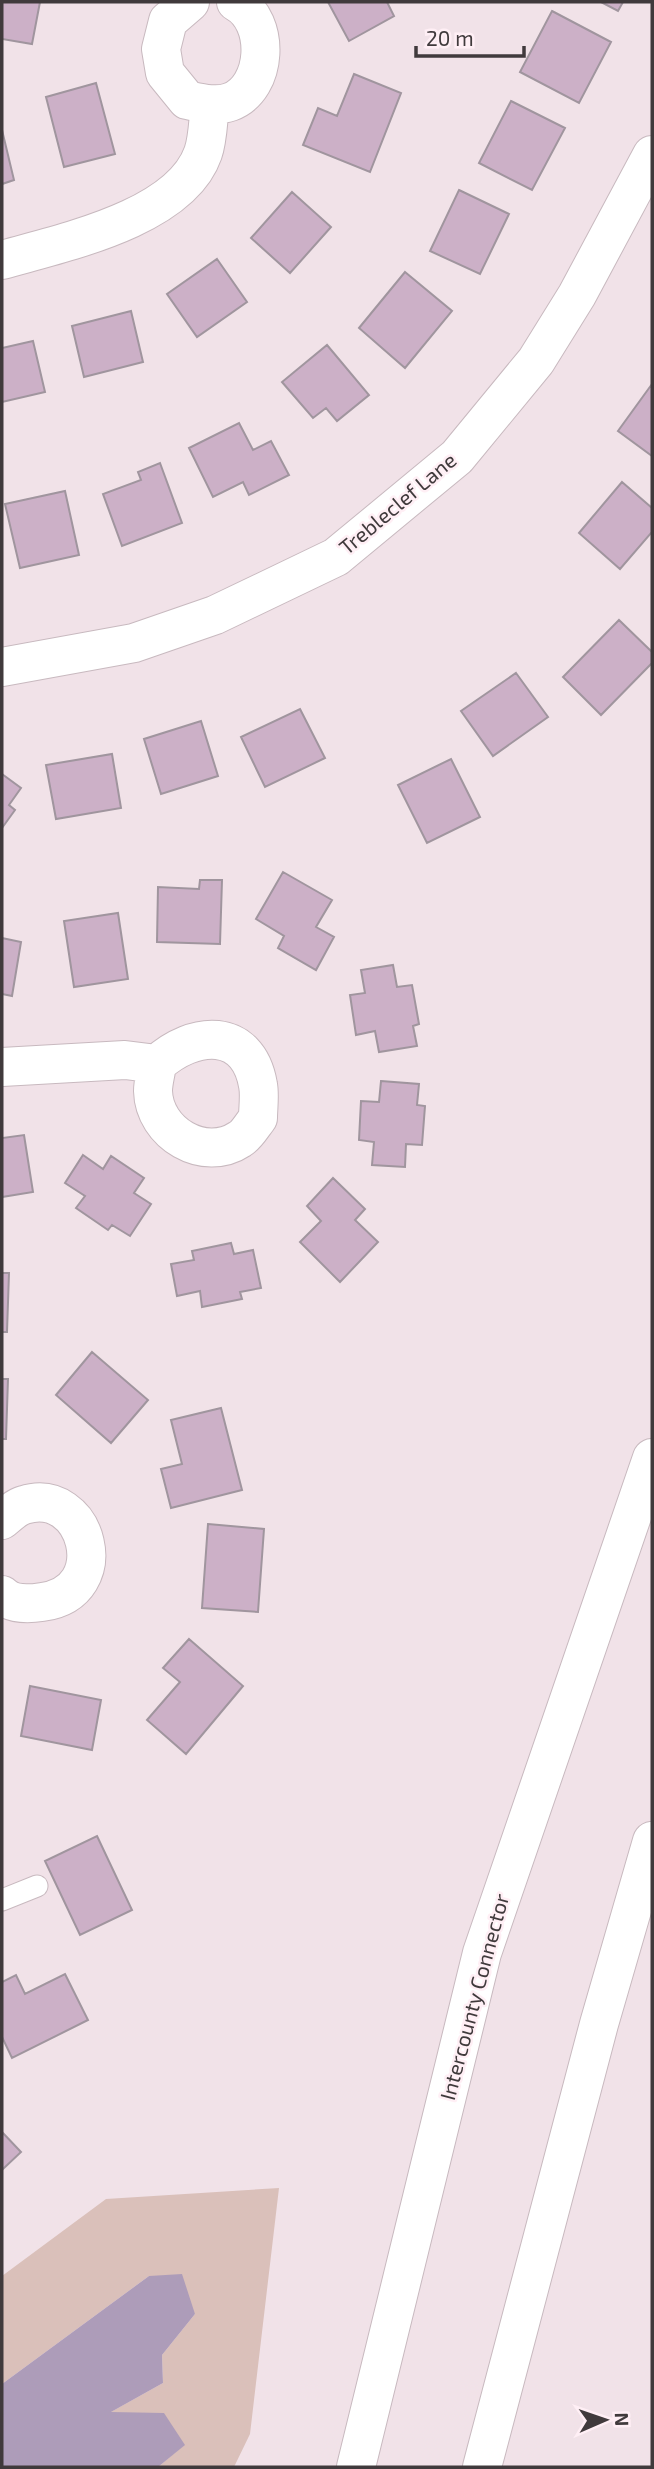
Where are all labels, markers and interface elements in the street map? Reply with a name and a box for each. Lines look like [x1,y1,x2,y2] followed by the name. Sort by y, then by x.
[416,14,524,58] scale bar
[426,25,474,50] text: 20 m
[333,447,461,559] street label: Trebleclef Lane
[434,1890,513,2103] street label: Intercounty Connector
[570,2385,640,2455] north arrow
[611,2412,634,2427] text: N

